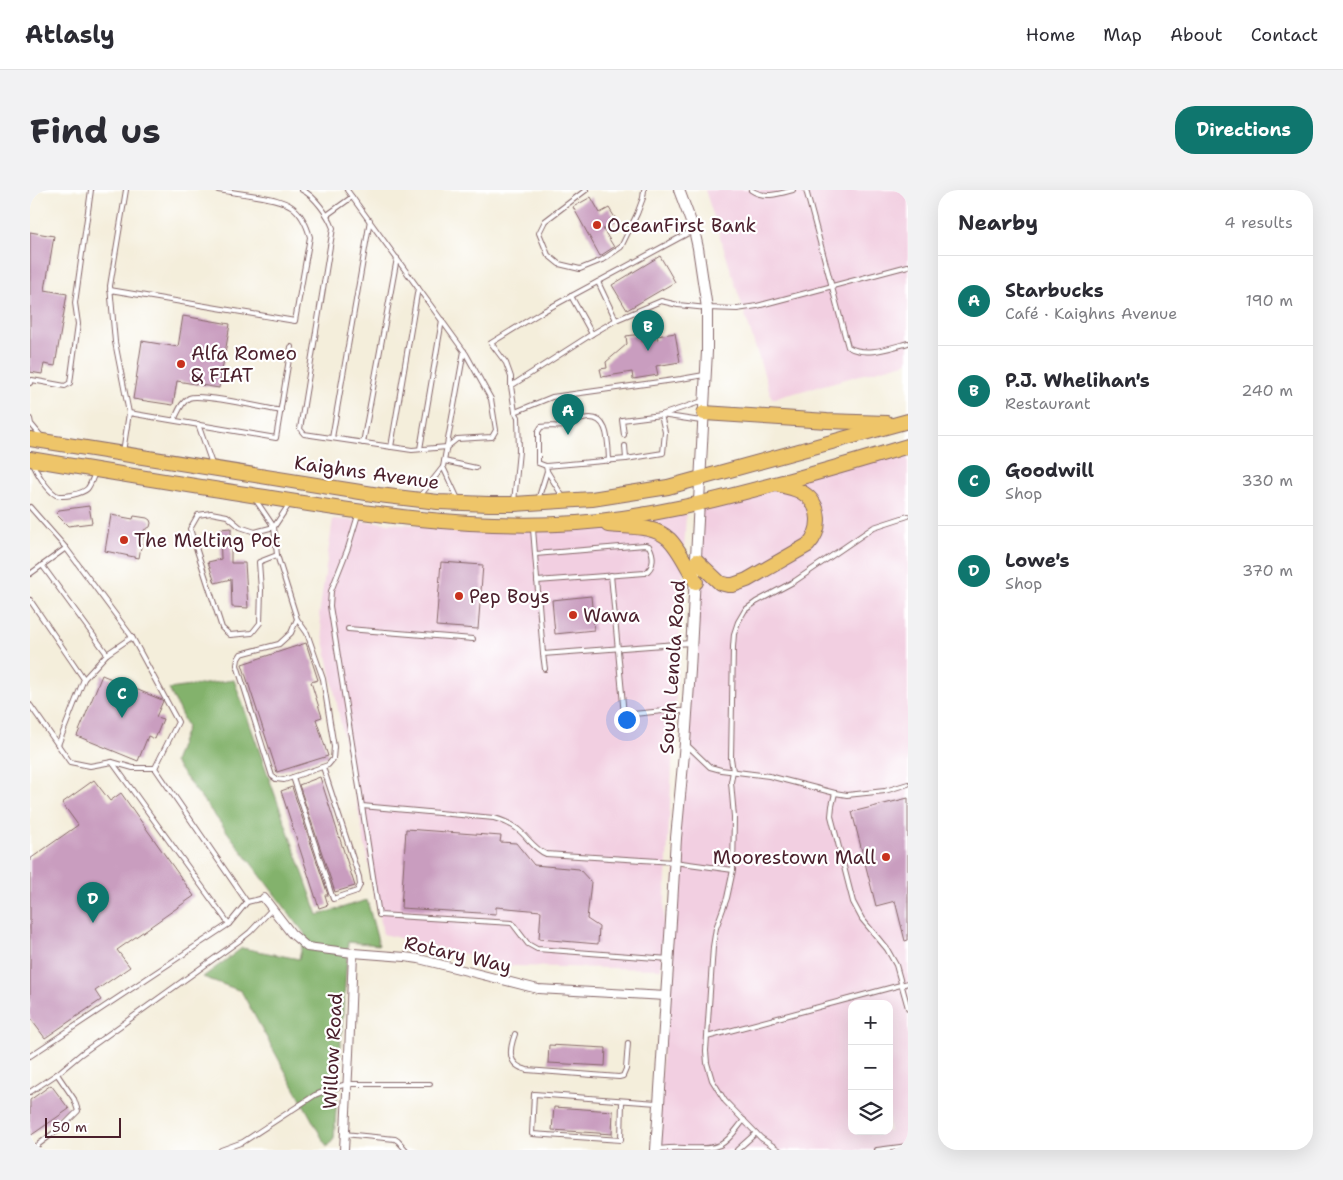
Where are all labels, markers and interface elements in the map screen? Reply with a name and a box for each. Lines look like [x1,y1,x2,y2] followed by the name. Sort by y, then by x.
[25,19,115,51] text: Atlasly
[1026,23,1075,47] text: Home
[1103,23,1142,47] text: Map
[1170,23,1223,47] text: About
[1251,23,1318,47] text: Contact
[1175,106,1313,154] button: Directions
[30,107,161,154] text: Find us
[958,209,1038,237] text: Nearby
[1224,212,1293,233] text: 4 results
[607,213,757,238] place label: OceanFirst Bank
[591,219,603,231] marker: OceanFirst Bank
[1005,278,1104,303] text: Starbucks
[968,290,980,311] text: A
[1246,290,1293,311] text: 190 m
[1005,303,1177,324] text: Café · Kaighns Avenue
[632,310,664,351] pin: B
[191,341,297,388] place label: Alfa Romeo & FIAT
[175,358,187,370] marker: Alfa Romeo & FIAT
[1005,368,1150,393] text: P.J. Whelihan's
[969,380,979,401] text: B
[1241,380,1293,401] text: 240 m
[1005,393,1091,414] text: Restaurant
[552,394,584,435] pin: A
[293,450,441,495] street label: Kaighns Avenue
[1005,458,1094,483] text: Goodwill
[969,470,979,491] text: C
[1241,470,1293,491] text: 330 m
[1005,483,1042,504] text: Shop
[134,528,281,553] place label: The Melting Pot
[118,534,130,546] marker: The Melting Pot
[1005,548,1070,573] text: Lowe's
[968,560,980,581] text: D
[1242,560,1293,581] text: 370 m
[1005,573,1042,594] text: Shop
[654,579,691,755] street label: South Lenola Road
[469,584,550,609] place label: Pep Boys
[453,590,465,602] marker: Pep Boys
[583,603,640,628] place label: Wawa
[567,609,579,621] marker: Wawa
[106,677,138,718] pin: C
[614,707,640,733] your location
[713,845,876,870] place label: Moorestown Mall
[880,851,892,863] marker: Moorestown Mall
[77,882,109,923] pin: D
[402,930,514,979] street label: Rotary Way
[317,992,348,1110] street label: Willow Road
[848,1000,893,1135] map controls
[848,1000,893,1045] button: +
[848,1045,893,1090] button: −
[848,1090,893,1135] button: layers
[45,1115,121,1138] scale bar
[52,1118,87,1136] text: 50 m

